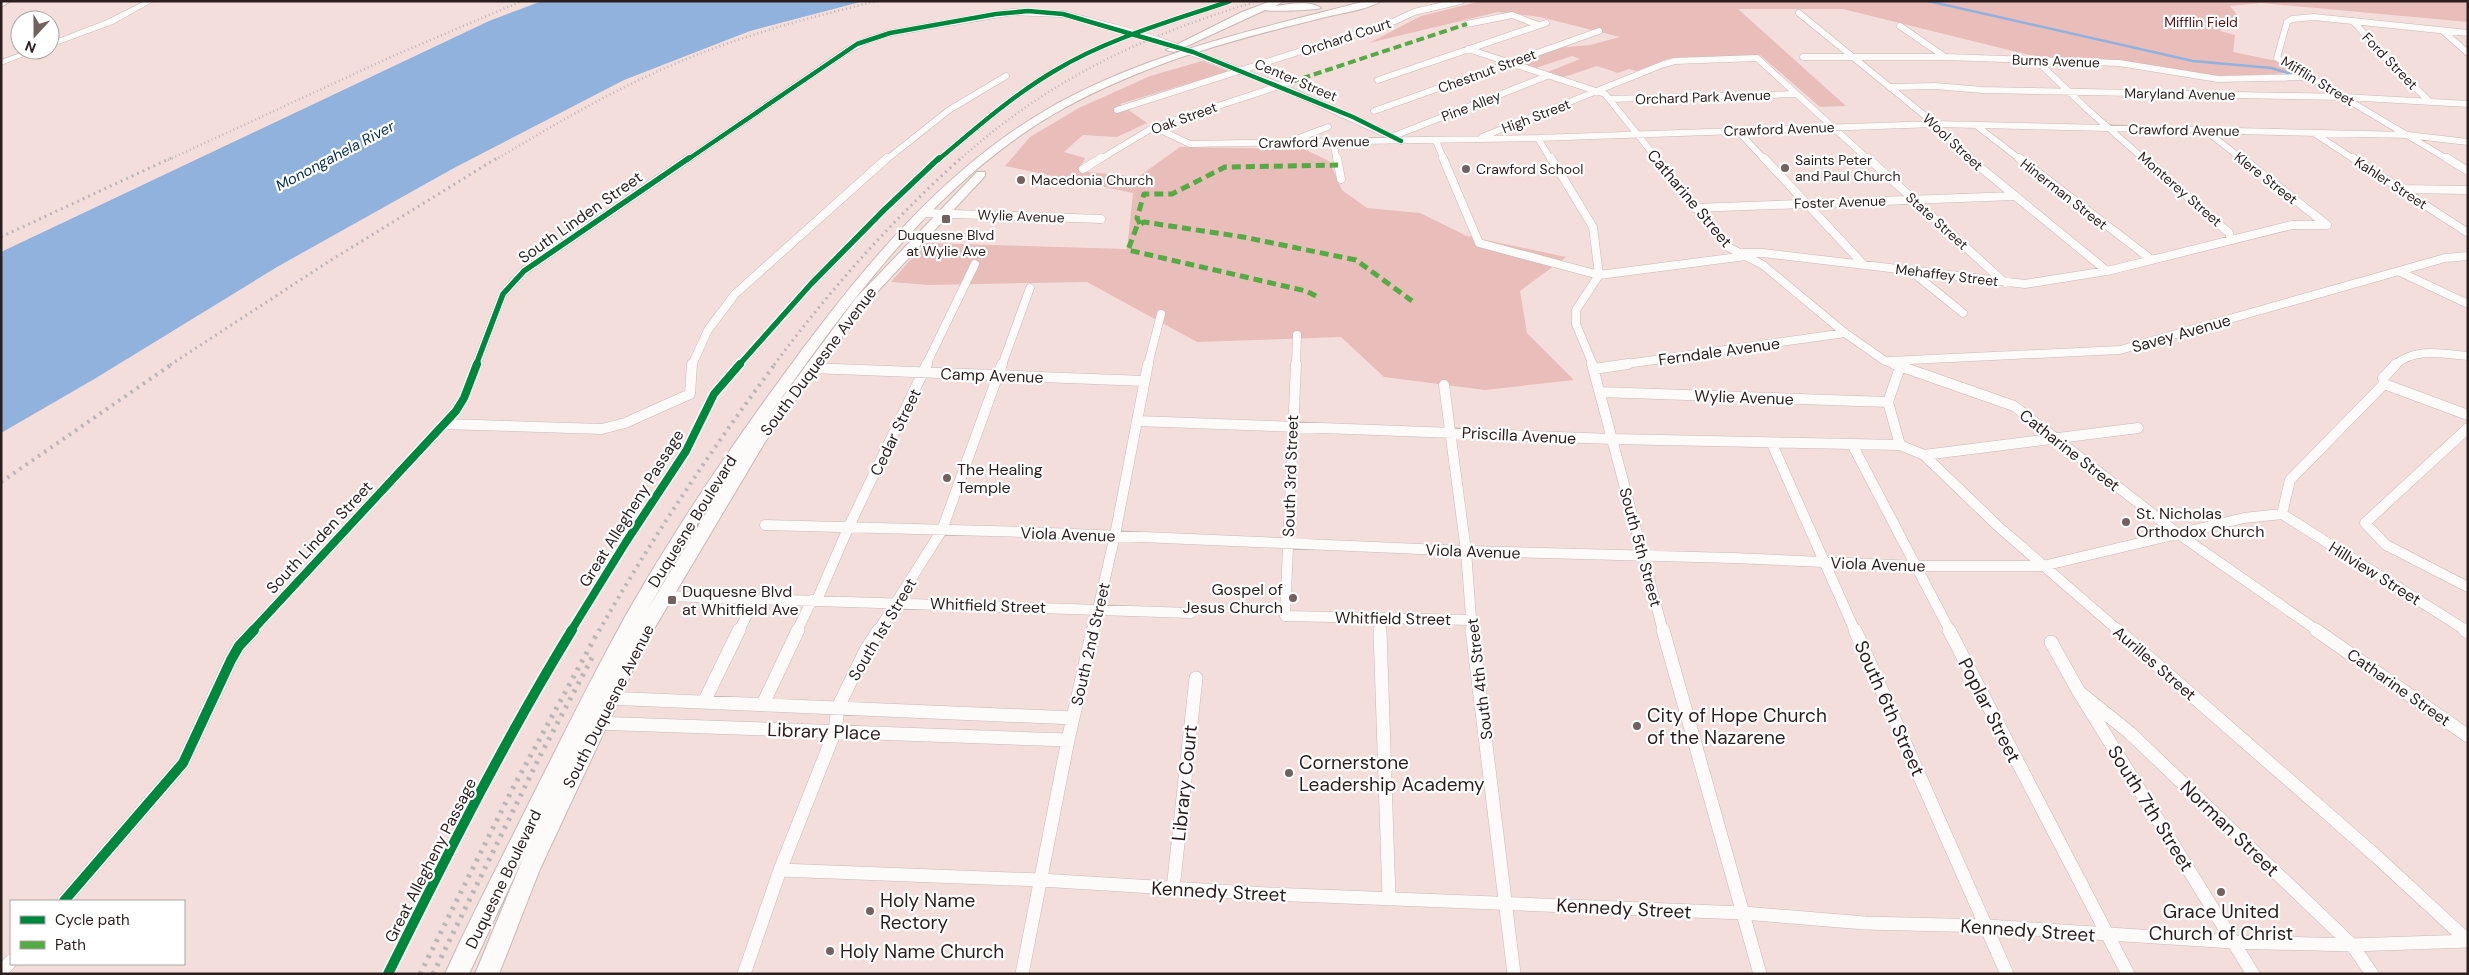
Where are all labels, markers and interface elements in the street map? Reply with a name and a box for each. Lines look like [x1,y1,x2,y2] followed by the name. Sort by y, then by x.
[10,10,60,60] north arrow
[2164,13,2238,31] park label: Mifflin Field
[1299,14,1393,60] street label: Orchard Court
[2358,29,2422,93] street label: Ford Street
[22,37,38,57] text: N
[1435,45,1539,97] street label: Chestnut Street
[2012,50,2100,72] street label: Burns Avenue
[2278,52,2358,110] street label: Mifflin Street
[1252,55,1340,105] street label: Center Street
[2124,84,2236,104] street label: Maryland Avenue
[1439,86,1503,126] street label: Pine Alley
[1635,86,1771,108] street label: Orchard Park Avenue
[1499,95,1573,137] street label: High Street
[1149,98,1219,138] street label: Oak Street
[1919,110,1987,174] street label: Wool Street
[272,116,398,196] water label: Monongahela River
[1723,118,1835,140] street label: Crawford Avenue
[2128,120,2240,140] street label: Crawford Avenue
[1258,132,1370,152] street label: Crawford Avenue
[1642,145,1737,252] street label: Catharine Street
[2134,148,2226,230] street label: Monterey Street
[2231,148,2301,208] street label: Klere Street
[1795,151,1901,185] place label: Saints Peter and Paul Church
[2351,153,2431,213] street label: Kahler Street
[2017,154,2111,234] street label: Hinerman Street
[1476,160,1583,178] place label: Crawford School
[1779,162,1791,174] marker: Saints Peter and Paul Church
[1460,163,1472,175] marker: Crawford School
[514,167,647,268] street label: South Linden Street
[1031,171,1153,189] place label: Macedonia Church
[1015,174,1027,186] marker: Macedonia Church
[1902,188,1972,254] street label: State Street
[1794,191,1886,213] street label: Foster Avenue
[977,205,1065,227] street label: Wylie Avenue
[940,213,952,225] marker: Duquesne Blvd at Wylie Ave
[898,226,994,260] place label: Duquesne Blvd at Wylie Ave
[1895,260,1999,290] street label: Mehaffey Street
[756,283,881,440] street label: South Duquesne Avenue
[2129,309,2233,358] street label: Savey Avenue
[1657,333,1781,370] street label: Ferndale Avenue
[940,363,1044,388] street label: Camp Avenue
[865,385,926,479] street label: Cedar Street
[1694,385,1794,410] street label: Wylie Avenue
[2015,405,2124,496] street label: Catharine Street
[1278,415,1303,538] street label: South 3rd Street
[1461,422,1577,449] street label: Priscilla Avenue
[574,426,689,591] street label: Great Allegheny Passage
[643,451,742,591] street label: Duquesne Boulevard
[957,459,1043,498] place label: The Healing Temple
[941,472,953,484] marker: The Healing Temple
[262,476,377,598] street label: South Linden Street
[1615,485,1667,609] street label: South 5th Street
[2136,503,2264,542] place label: St. Nicholas Orthodox Church
[2120,516,2132,528] marker: St. Nicholas Orthodox Church
[1020,522,1116,547] street label: Viola Avenue
[2325,537,2425,610] street label: Hillview Street
[1425,539,1521,564] street label: Viola Avenue
[1830,552,1926,577] street label: Viola Avenue
[843,574,921,684] street label: South 1st Street
[1183,579,1283,618] place label: Gospel of Jesus Church
[682,581,799,620] place label: Duquesne Blvd at Whitfield Ave
[1066,581,1115,708] street label: South 2nd Street
[1287,592,1299,604] marker: Gospel of Jesus Church
[930,593,1046,618] street label: Whitfield Street
[666,594,678,606] marker: Duquesne Blvd at Whitfield Ave
[1335,607,1451,630] street label: Whitfield Street
[1462,617,1497,741] street label: South 4th Street
[558,621,659,792] street label: South Duquesne Avenue
[2109,622,2201,705] street label: Aurilles Street
[1848,637,1931,780] street label: South 6th Street
[2343,644,2455,731] street label: Catharine Street
[1953,654,2027,767] street label: Poplar Street
[1647,703,1827,750] place label: City of Hope Church of the Nazarene
[767,717,881,746] street label: Library Place
[1631,720,1643,732] marker: City of Hope Church of the Nazarene
[1166,724,1203,842] street label: Library Court
[2102,741,2199,876] street label: South 7th Street
[1299,750,1485,797] place label: Cornerstone Leadership Academy
[1283,767,1295,779] marker: Cornerstone Leadership Academy
[380,774,481,946] street label: Great Allegheny Passage
[2175,775,2285,882] street label: Norman Street
[461,806,546,952] street label: Duquesne Boulevard
[1151,875,1287,908] street label: Kennedy Street
[2215,886,2227,898] marker: Grace United Church of Christ
[880,888,975,935] place label: Holy Name Rectory
[1556,892,1692,925] street label: Kennedy Street
[2149,899,2293,946] place label: Grace United Church of Christ
[10,900,185,965] legend
[864,905,876,917] marker: Holy Name Rectory
[55,910,130,930] text: Cycle path
[1960,913,2096,948] street label: Kennedy Street
[55,935,86,955] text: Path
[840,939,1004,964] place label: Holy Name Church
[824,945,836,957] marker: Holy Name Church

